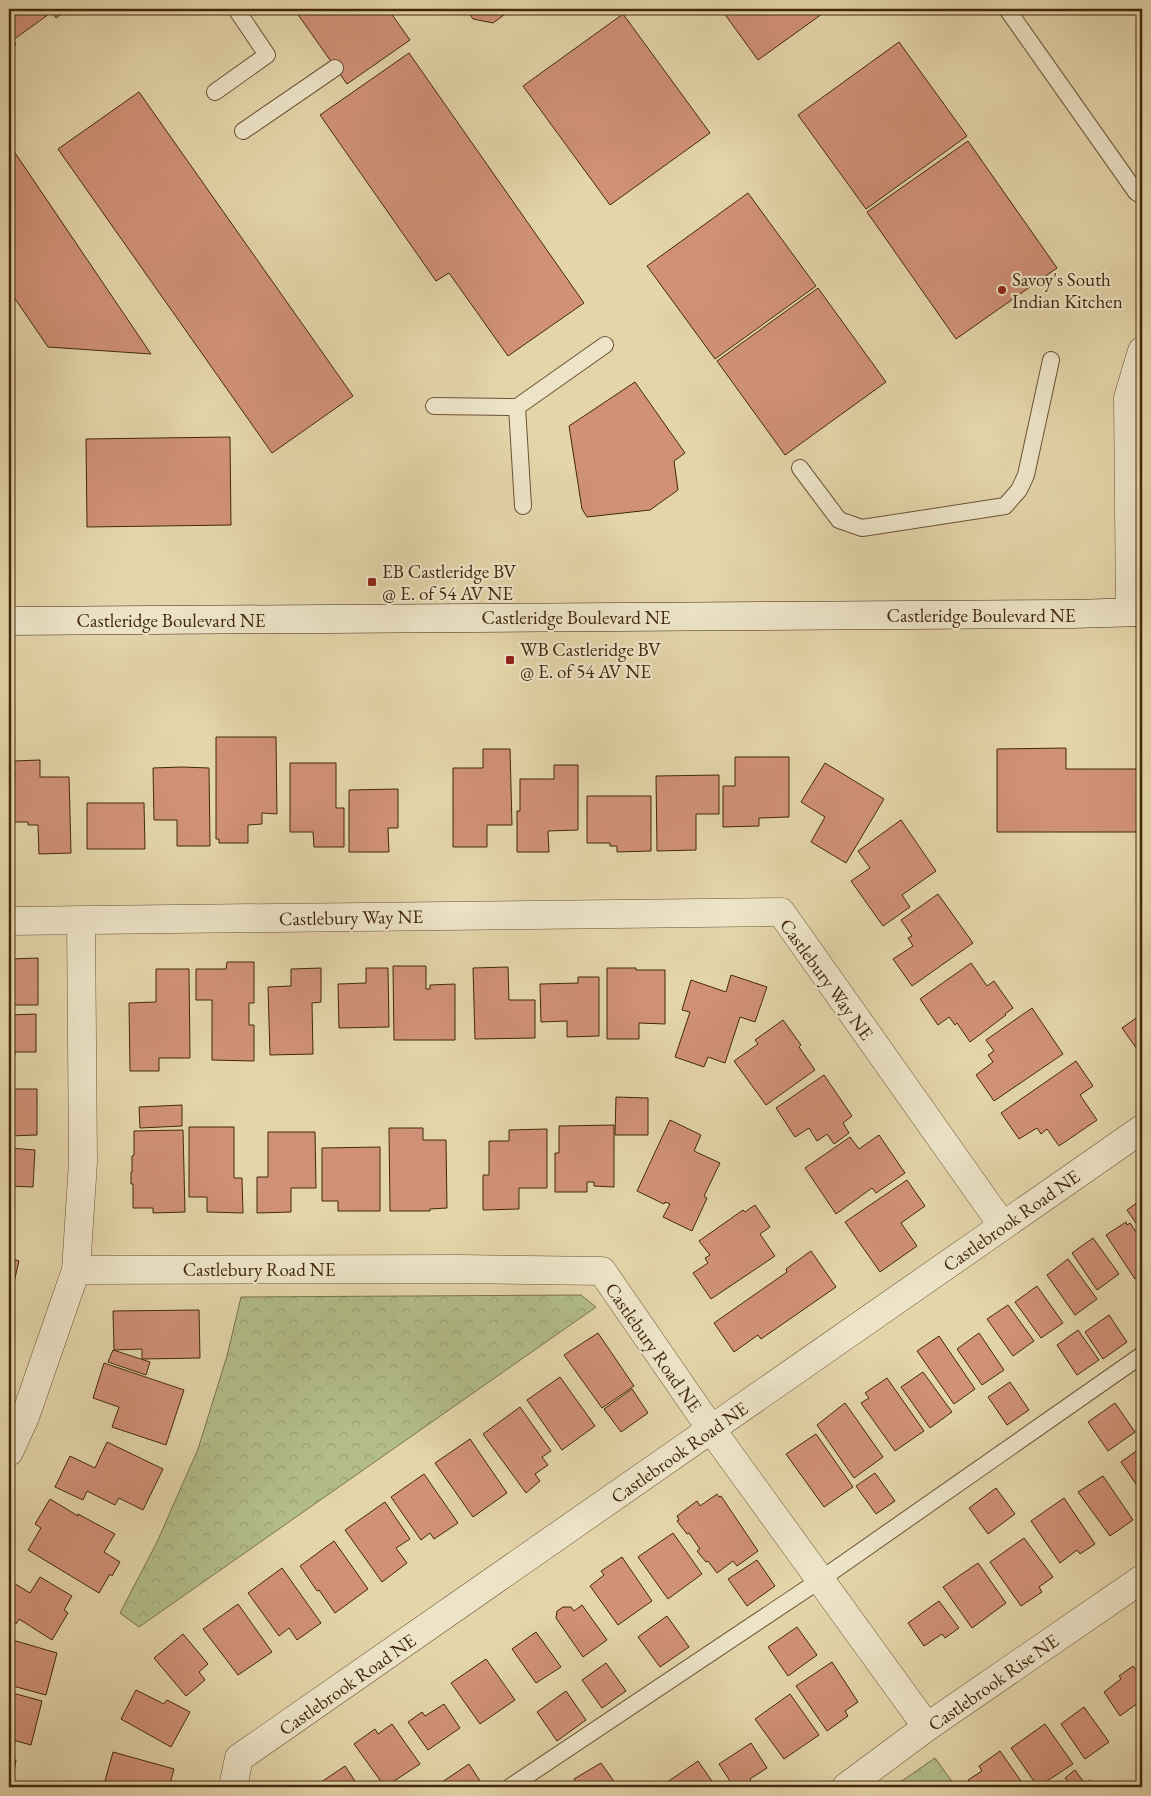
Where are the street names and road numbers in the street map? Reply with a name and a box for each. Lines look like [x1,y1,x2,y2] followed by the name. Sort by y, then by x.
[887,603,1076,628] street label: Castleridge Boulevard NE
[482,605,671,630] street label: Castleridge Boulevard NE
[77,608,266,633] street label: Castleridge Boulevard NE
[279,904,424,931] street label: Castlebury Way NE
[774,914,879,1045] street label: Castlebury Way NE
[938,1164,1085,1277] street label: Castlebrook Road NE
[183,1257,336,1282] street label: Castlebury Road NE
[600,1278,708,1417] street label: Castlebury Road NE
[606,1396,753,1509] street label: Castlebrook Road NE
[274,1628,421,1741] street label: Castlebrook Road NE
[923,1628,1064,1737] street label: Castlebrook Rise NE

